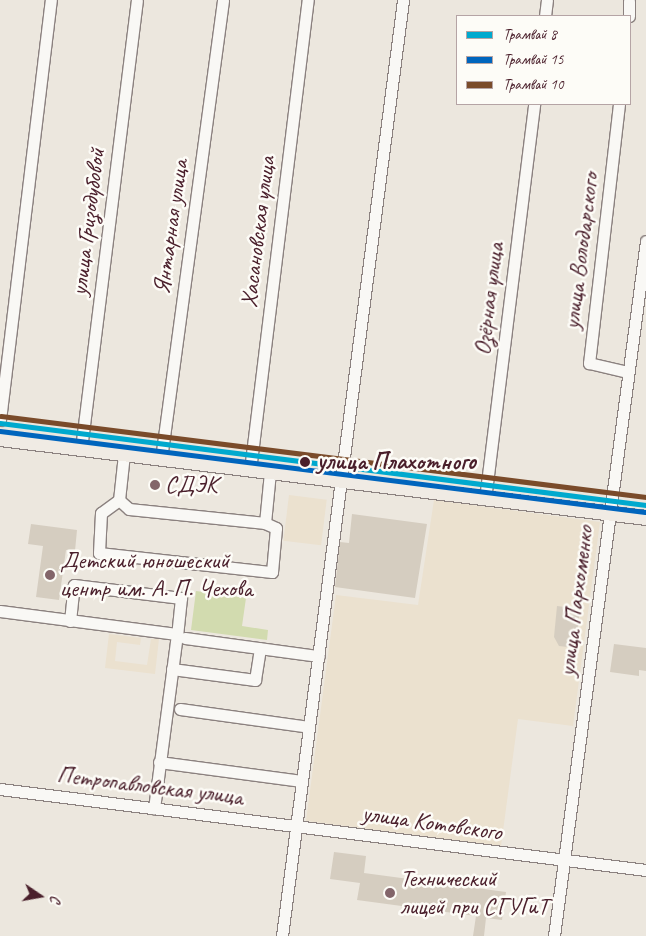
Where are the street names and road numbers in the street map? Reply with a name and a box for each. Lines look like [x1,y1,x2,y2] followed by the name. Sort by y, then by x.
[65,146,111,298] street label: улица Гризодубовой
[234,154,282,310] street label: Хасановская улица
[147,157,195,297] street label: Янтарная улица
[557,172,605,330] street label: улица Володарского
[468,240,510,358] street label: Озёрная улица
[553,525,599,677] street label: улица Пархоменко
[55,760,245,812] street label: Петропавловская улица
[361,799,503,847] street label: улица Котовского

